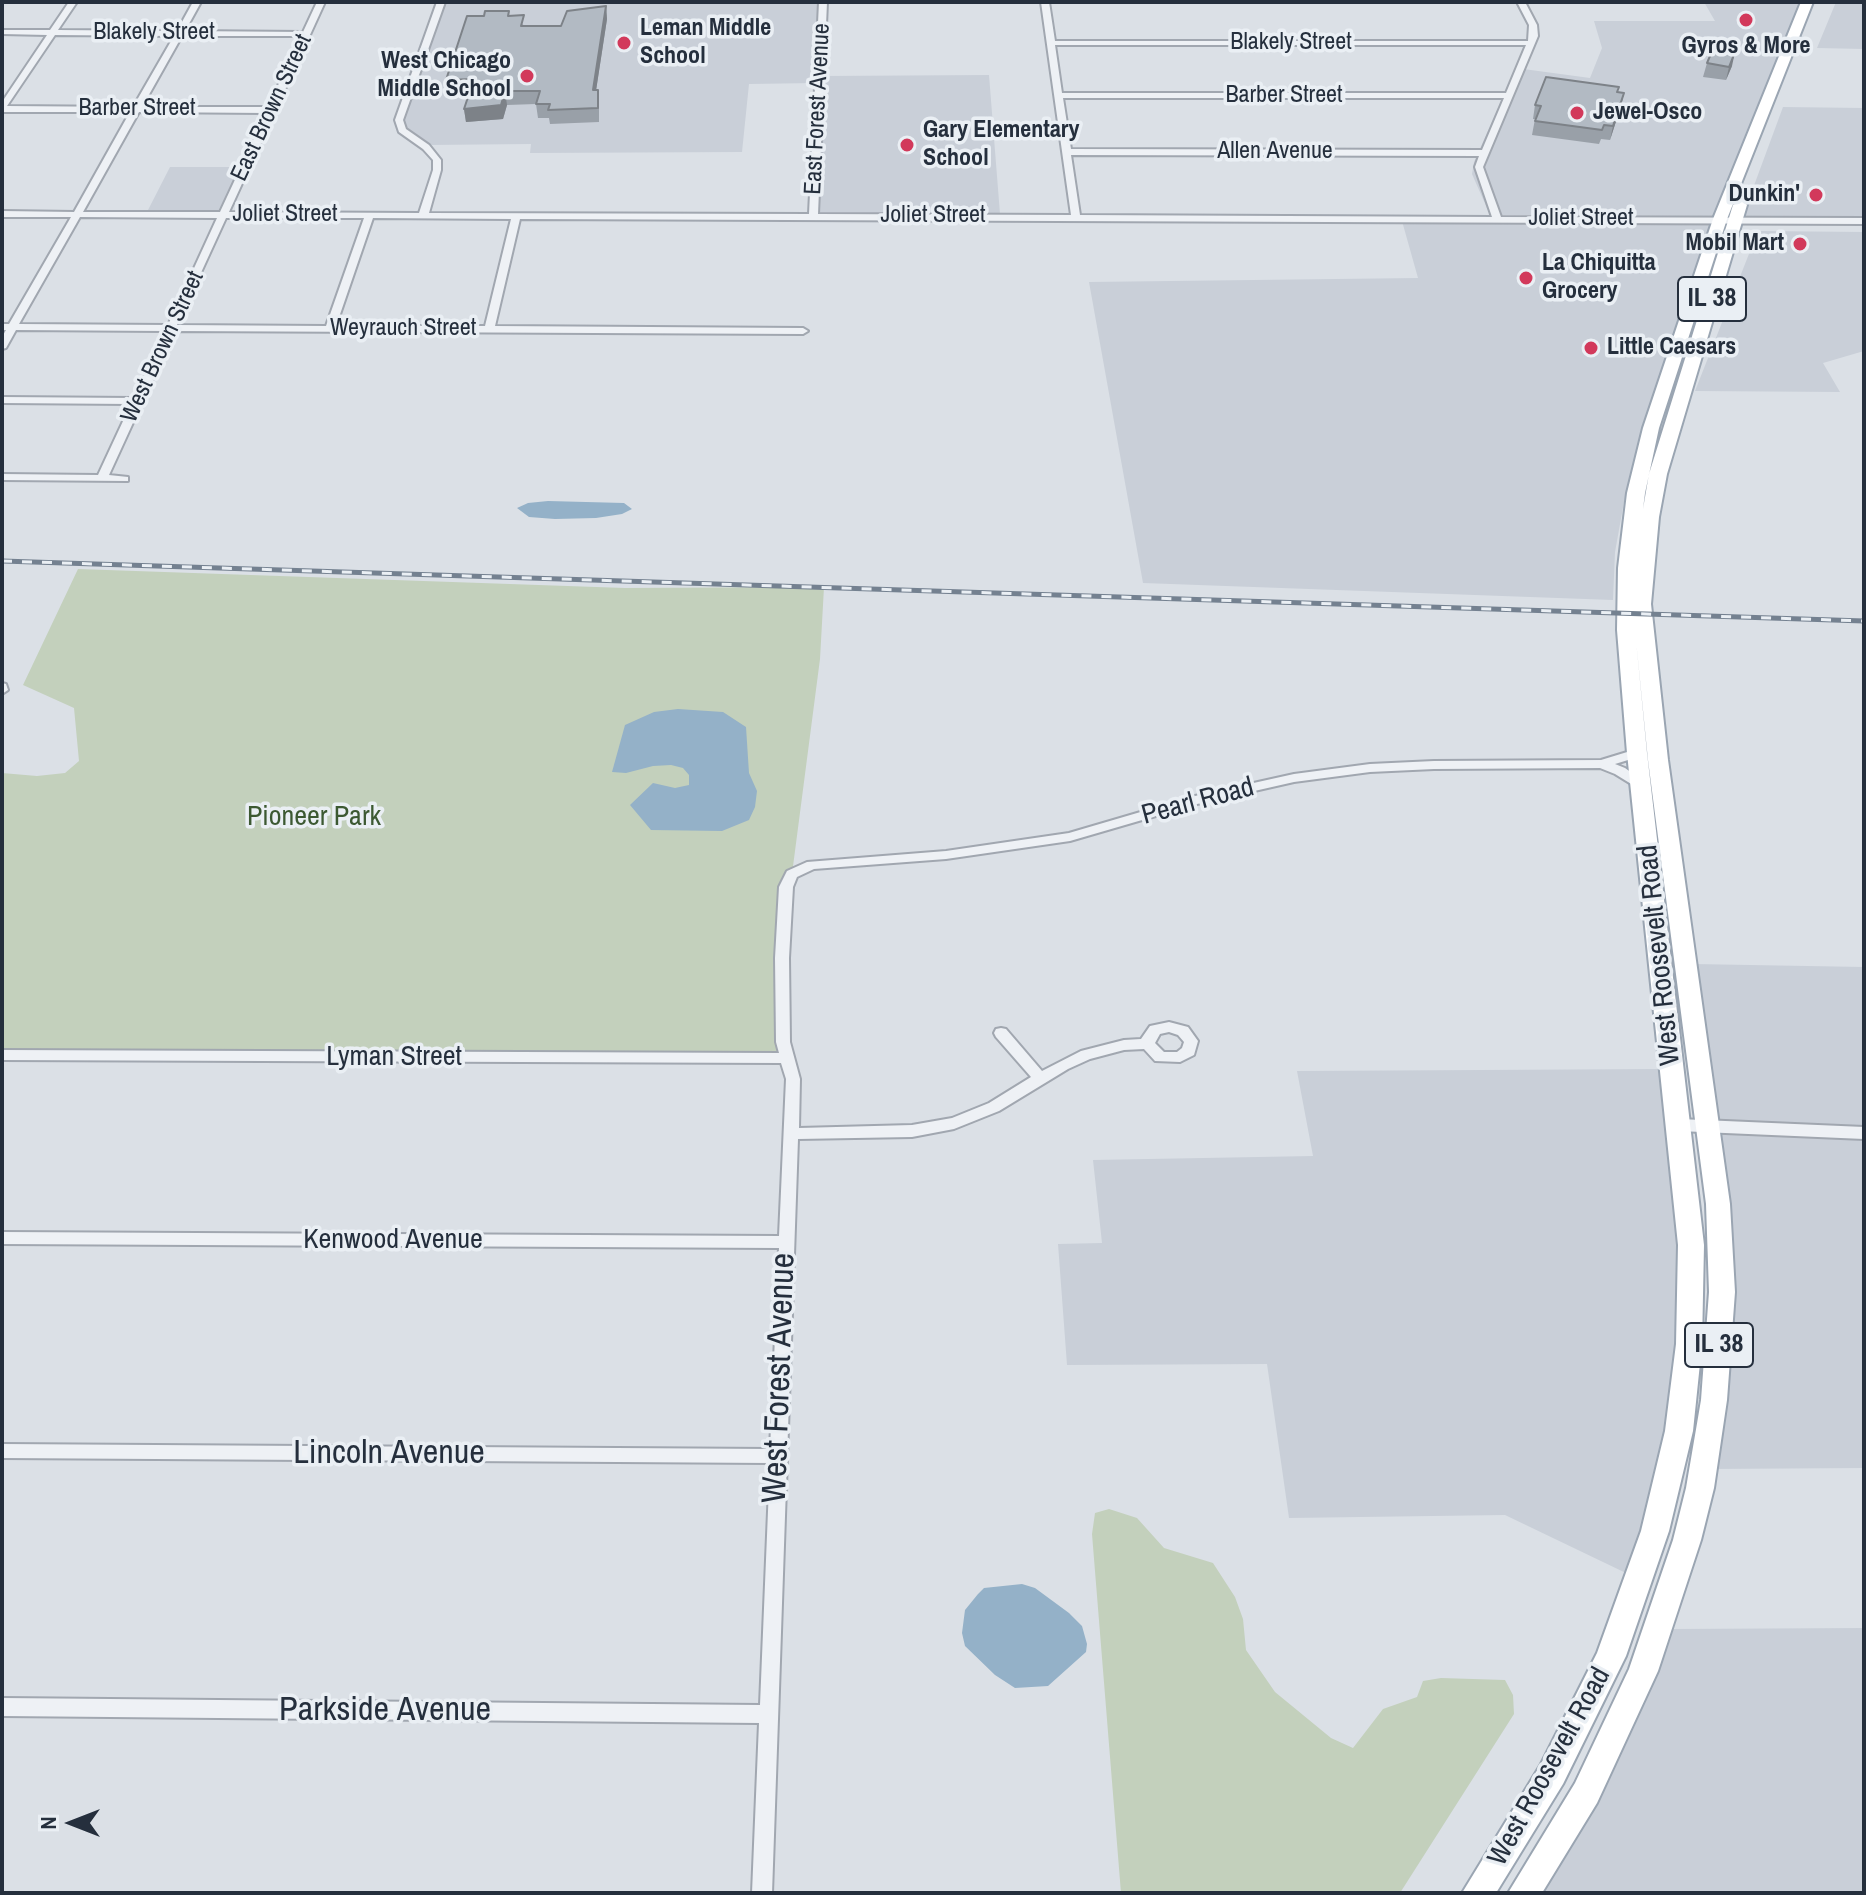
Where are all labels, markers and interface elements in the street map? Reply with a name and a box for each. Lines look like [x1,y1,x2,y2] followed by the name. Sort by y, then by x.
[1737,11,1755,29] marker: Gyros & More
[640,15,771,71] place label: Leman Middle School
[93,19,215,47] street label: Blakely Street
[799,23,837,195] street label: East Forest Avenue
[1230,29,1352,57] street label: Blakely Street
[225,30,319,186] street label: East Brown Street
[1681,33,1811,61] place label: Gyros & More
[615,34,633,52] marker: Leman Middle School
[378,48,511,104] place label: West Chicago Middle School
[518,67,536,85] marker: West Chicago Middle School
[1225,82,1343,110] street label: Barber Street
[78,95,196,123] street label: Barber Street
[1593,99,1702,127] place label: Jewel-Osco
[1568,104,1586,122] marker: Jewel-Osco
[923,117,1079,173] place label: Gary Elementary School
[898,136,916,154] marker: Gary Elementary School
[1217,138,1333,166] street label: Allen Avenue
[1729,181,1800,209] place label: Dunkin'
[1807,186,1825,204] marker: Dunkin'
[232,201,338,229] street label: Joliet Street
[880,202,986,230] street label: Joliet Street
[1528,205,1634,233] street label: Joliet Street
[1686,230,1784,258] place label: Mobil Mart
[1791,235,1809,253] marker: Mobil Mart
[1542,250,1656,306] place label: La Chiquitta Grocery
[115,267,211,427] street label: West Brown Street
[1517,269,1535,287] marker: La Chiquitta Grocery
[1678,277,1746,321] road number: IL 38
[330,315,476,343] street label: Weyrauch Street
[1607,334,1736,362] place label: Little Caesars
[1582,339,1600,357] marker: Little Caesars
[1138,771,1258,833] street label: Pearl Road
[247,800,381,834] park label: Pioneer Park
[1632,843,1688,1067] street label: West Roosevelt Road
[326,1040,462,1074] street label: Lyman Street
[303,1223,483,1257] street label: Kenwood Avenue
[755,1252,805,1504] street label: West Forest Avenue
[1685,1323,1753,1367] road number: IL 38
[293,1434,485,1474] street label: Lincoln Avenue
[1482,1662,1618,1872] street label: West Roosevelt Road
[279,1691,491,1731] street label: Parkside Avenue
[32,1783,112,1863] north arrow
[33,1816,63,1830] text: N

